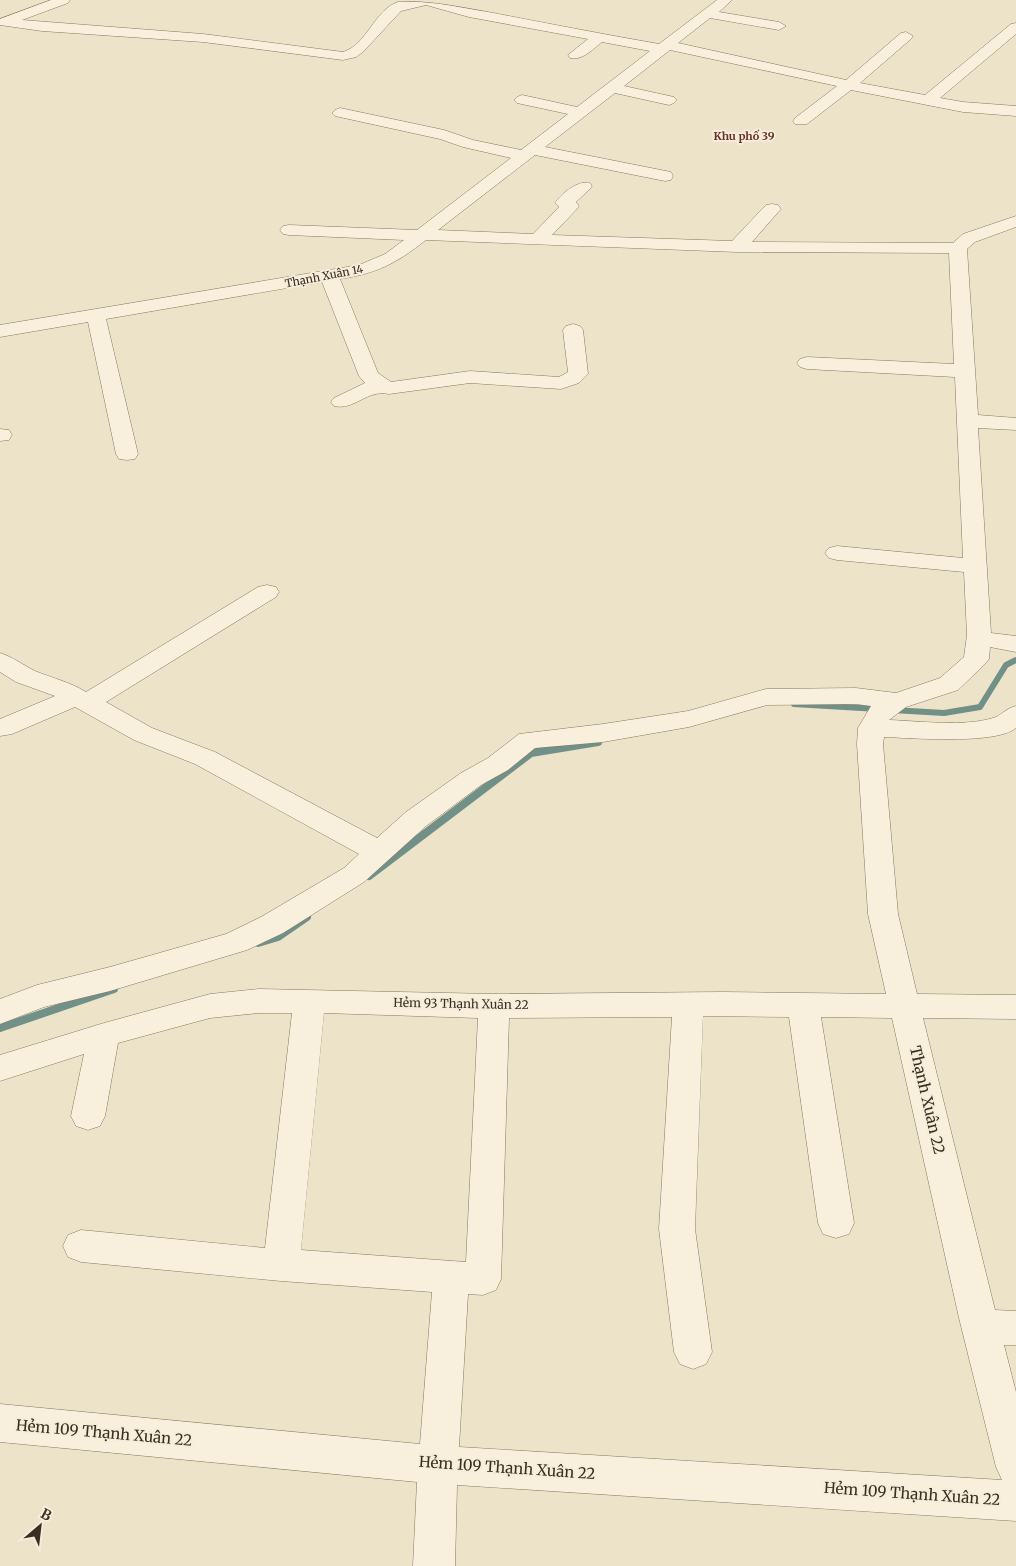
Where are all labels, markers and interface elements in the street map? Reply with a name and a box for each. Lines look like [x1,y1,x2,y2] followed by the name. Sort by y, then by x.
[713,129,775,143] district label: Khu phố 39
[284,262,364,290] street label: Thạnh Xuân 14
[393,995,529,1012] street label: Hẻm 93 Thạnh Xuân 22
[906,1044,949,1156] street label: Thạnh Xuân 22
[15,1415,193,1450] street label: Hẻm 109 Thạnh Xuân 22
[418,1452,596,1483] street label: Hẻm 109 Thạnh Xuân 22
[823,1478,1001,1509] street label: Hẻm 109 Thạnh Xuân 22
[15,1501,65,1551] north arrow
[38,1504,55,1525] text: B

